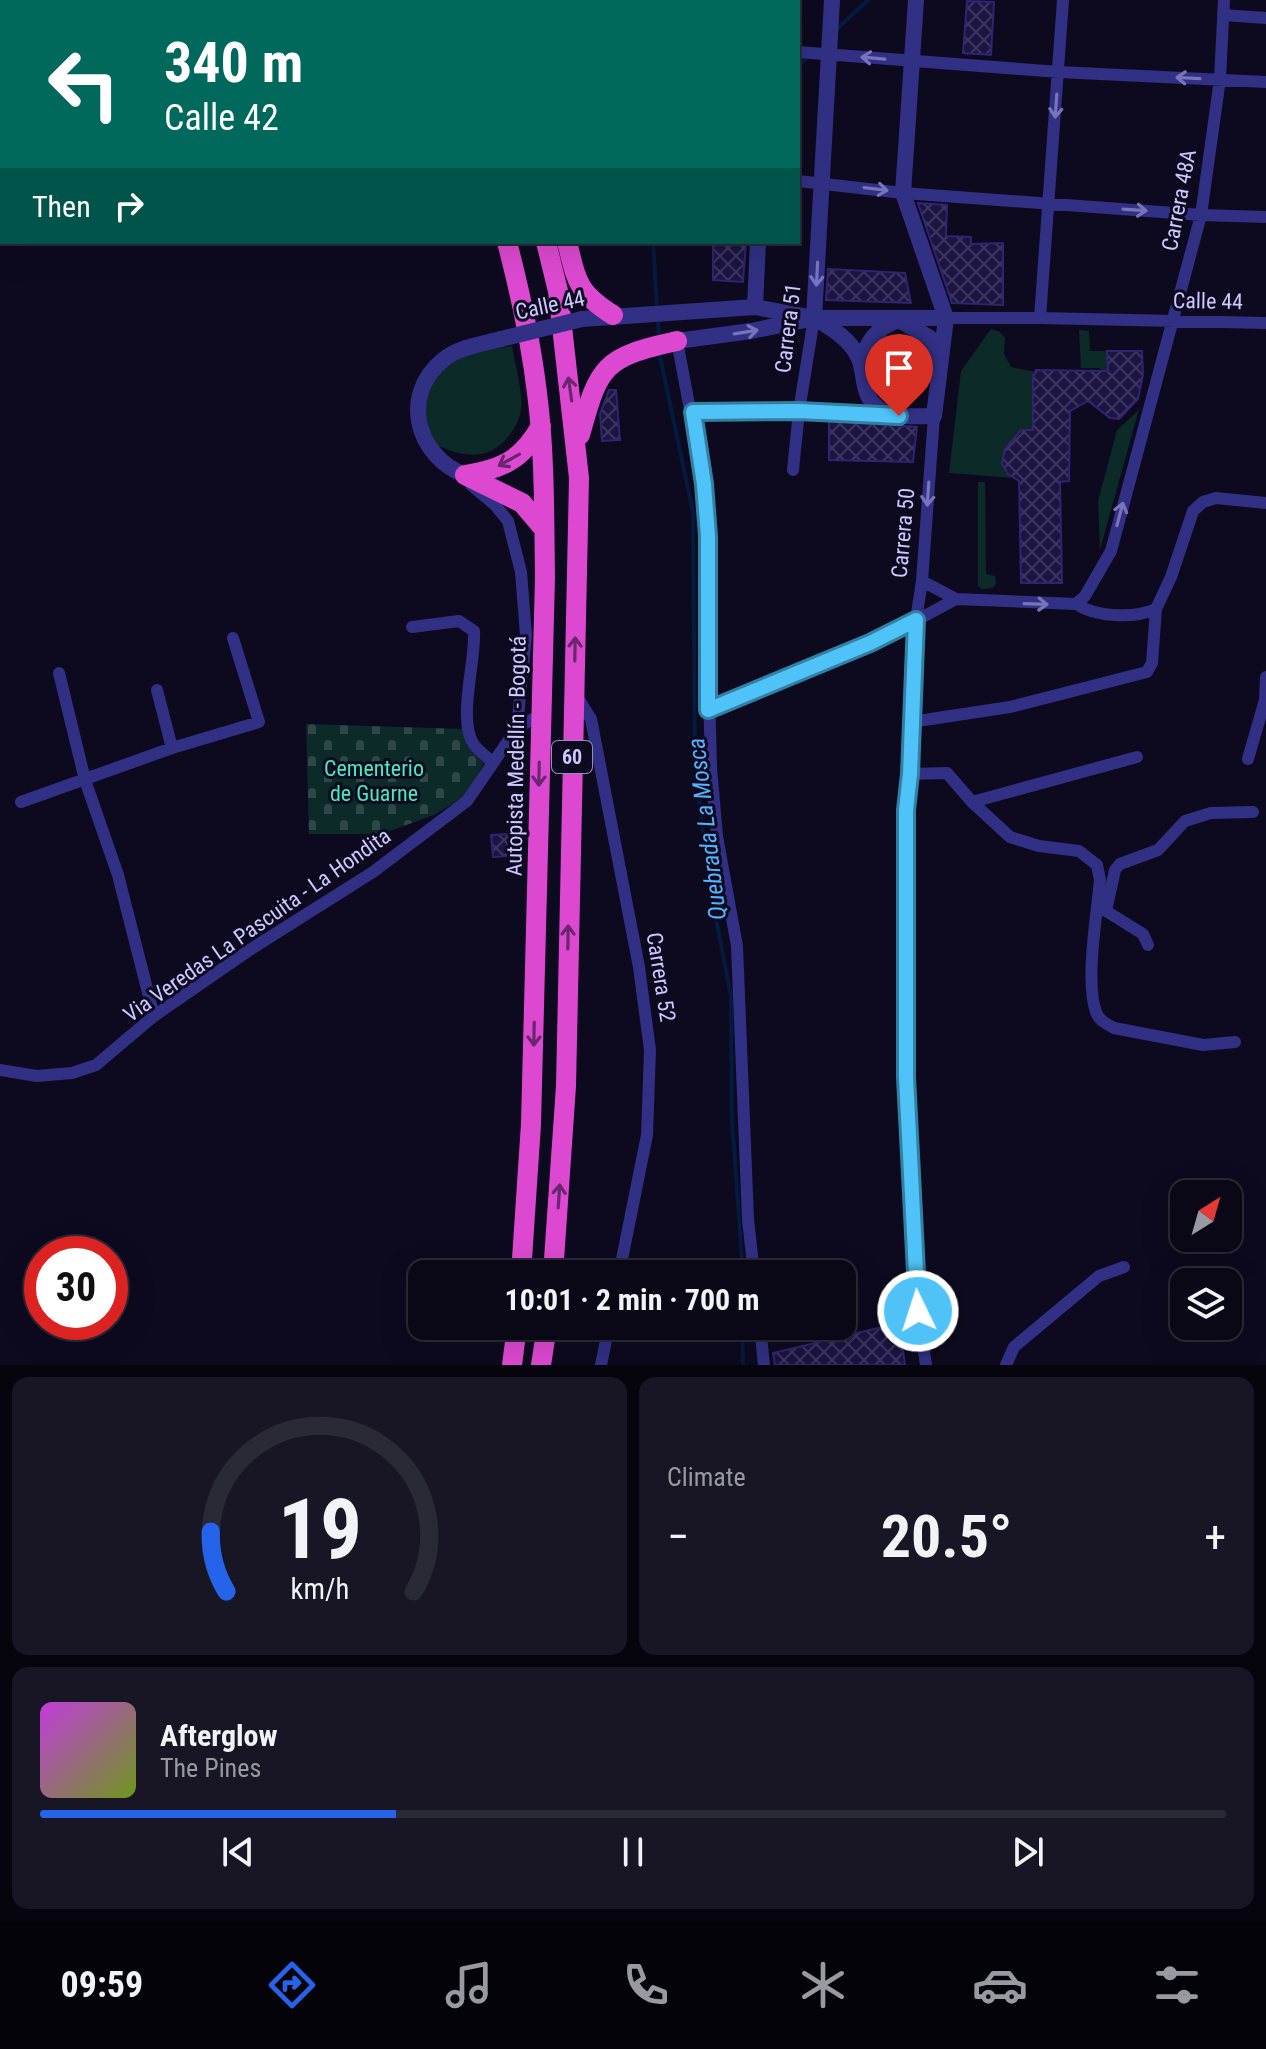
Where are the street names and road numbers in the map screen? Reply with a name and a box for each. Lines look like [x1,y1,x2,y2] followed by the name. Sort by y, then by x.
[1157,147,1201,253] street label: Carrera 48A
[770,282,806,374] street label: Carrera 51
[513,285,587,325] street label: Calle 44
[1173,288,1243,314] street label: Calle 44
[887,487,919,579] street label: Carrera 50
[501,636,531,876] street label: Autopista Medellín - Bogotá
[552,741,592,773] road number: 60
[119,823,395,1027] street label: Via Veredas La Pascuita - La Hondita
[642,931,680,1023] street label: Carrera 52

